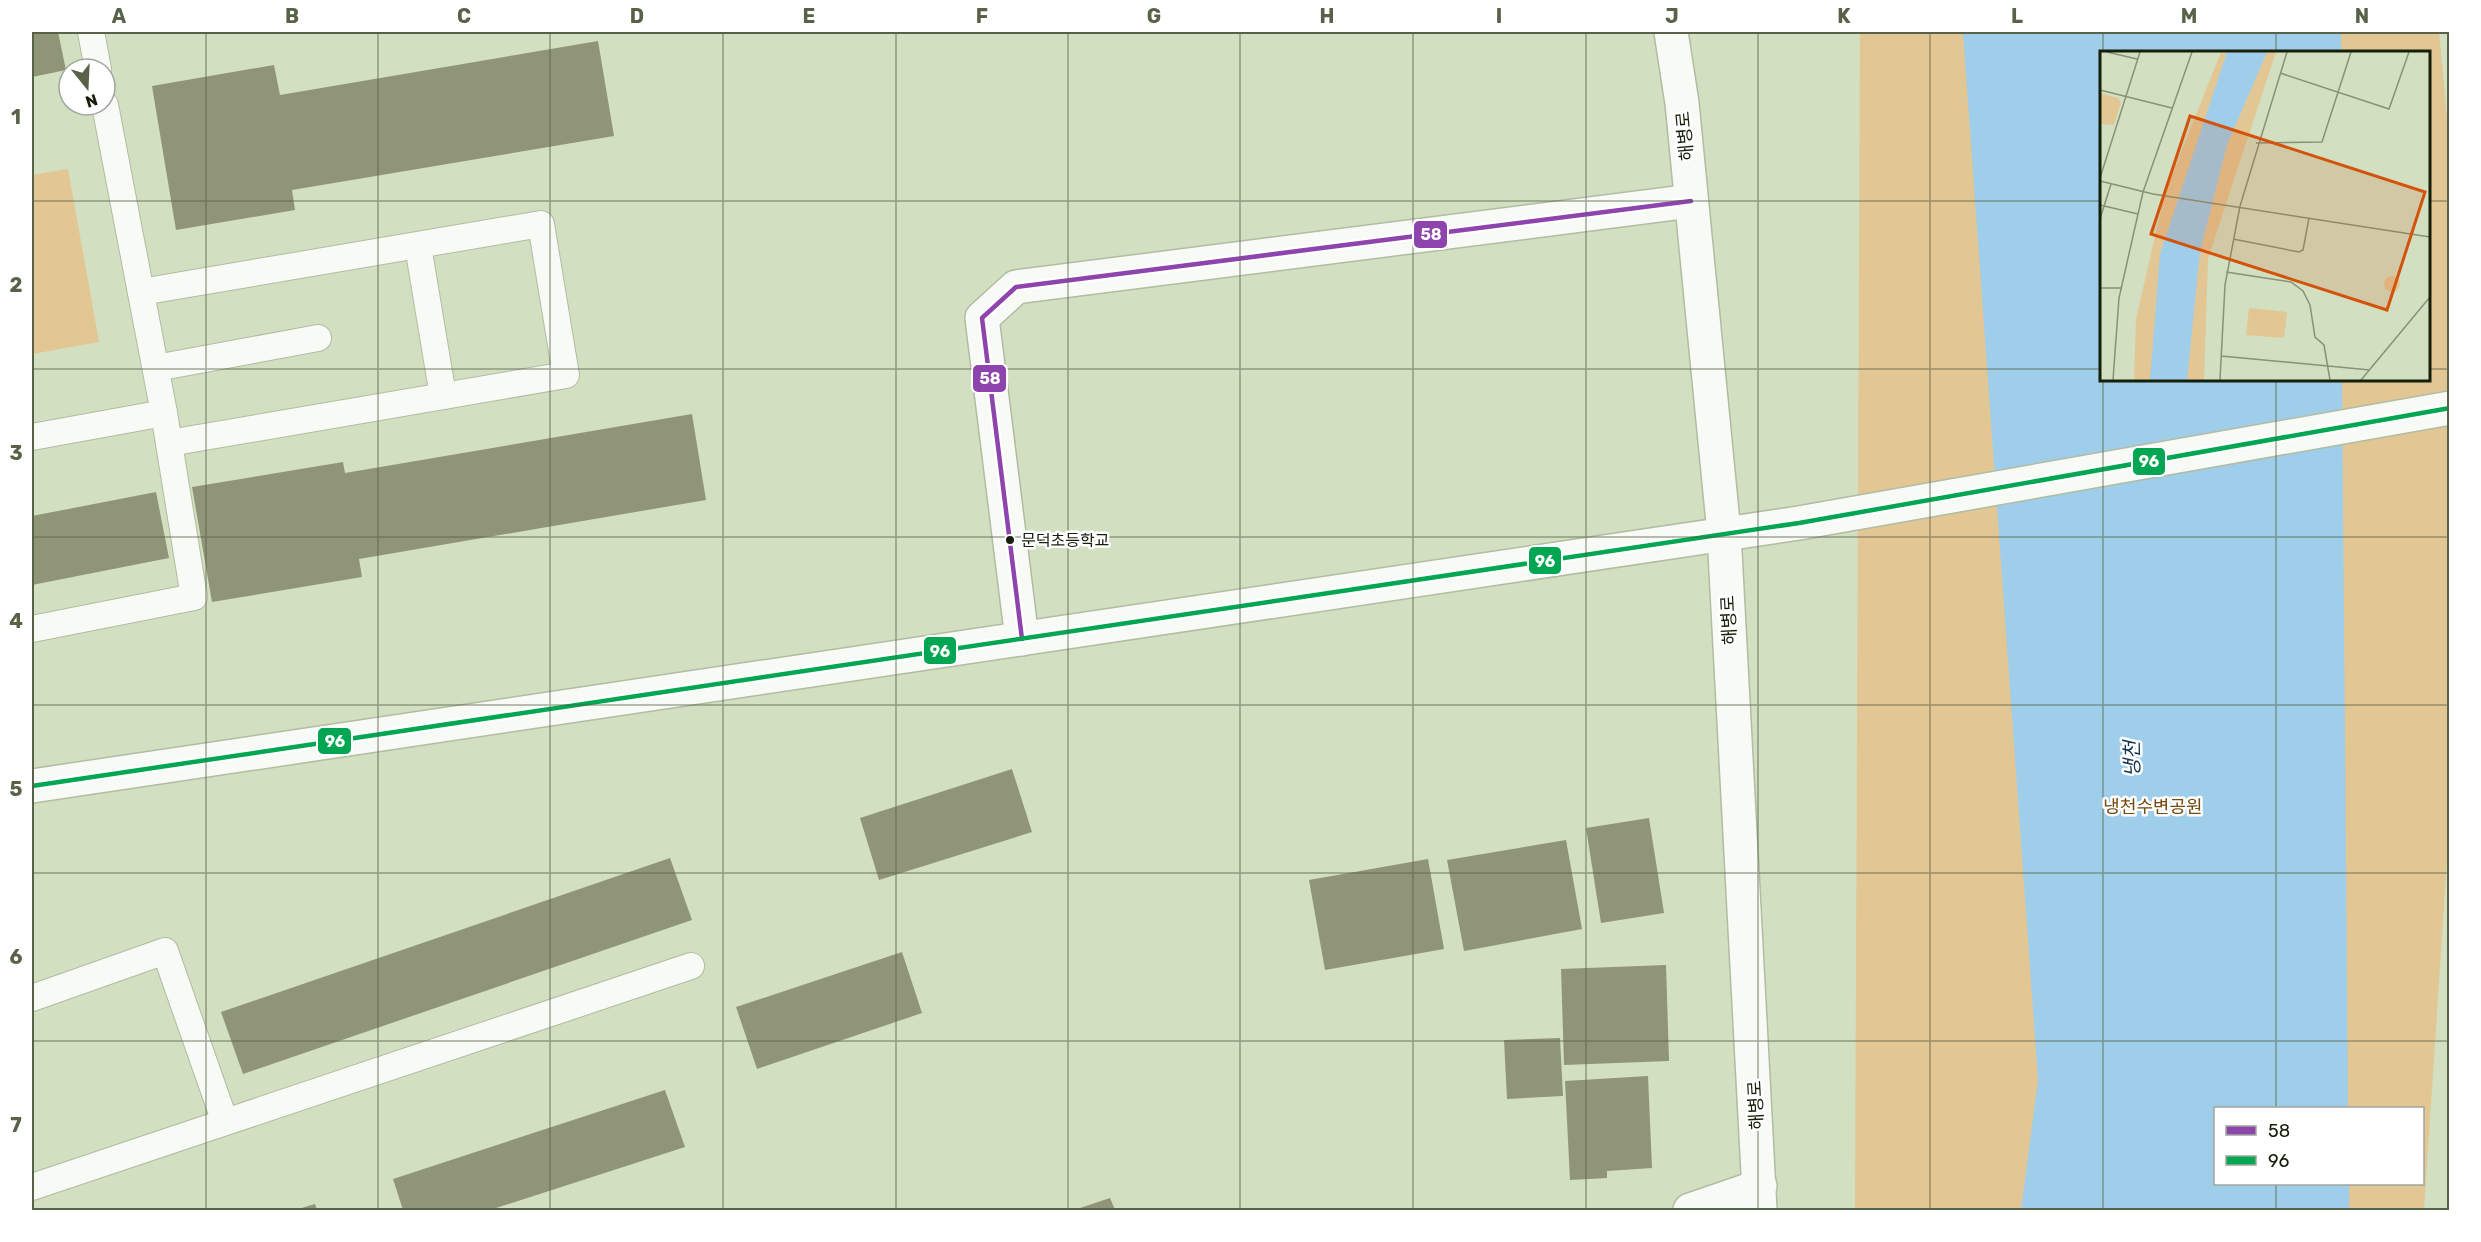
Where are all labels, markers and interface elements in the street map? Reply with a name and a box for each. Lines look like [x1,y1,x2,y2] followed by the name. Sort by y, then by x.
[112,4,127,28] text: A
[285,4,299,28] text: B
[457,4,471,28] text: C
[630,4,644,28] text: D
[803,4,815,28] text: E
[976,4,988,28] text: F
[1147,4,1161,28] text: G
[1320,4,1334,28] text: H
[1496,4,1502,28] text: I
[1665,4,1679,28] text: J
[1837,4,1851,28] text: K
[2011,4,2023,28] text: L
[2181,4,2197,28] text: M
[2355,4,2369,28] text: N
[2100,51,2430,381] inset map
[57,57,117,117] north arrow
[83,90,100,112] text: N
[11,105,21,129] text: 1
[1672,110,1698,162] street label: 해병로
[1413,220,1448,249] line badge: 58
[1420,225,1442,244] text: 58
[10,273,23,297] text: 2
[972,364,1007,393] line badge: 58
[979,369,1001,388] text: 58
[9,441,23,465] text: 3
[2132,447,2166,476] line badge: 96
[2139,452,2159,471] text: 96
[1021,531,1109,550] place label: 문덕초등학교
[1004,534,1016,546] marker: 문덕초등학교
[1528,546,1562,575] line badge: 96
[1535,552,1555,571] text: 96
[1717,595,1741,645] street label: 해병로
[9,609,23,633] text: 4
[923,636,957,665] line badge: 96
[930,642,950,661] text: 96
[317,727,352,755] line badge: 96
[325,732,345,751] text: 96
[2120,738,2144,778] water label: 냉천
[10,777,23,801] text: 5
[2103,796,2203,818] park label: 냉천수변공원
[9,945,23,969] text: 6
[1744,1080,1768,1130] street label: 해병로
[2214,1107,2424,1185] legend
[10,1113,22,1137] text: 7
[2268,1120,2290,1142] text: 58
[2268,1150,2289,1172] text: 96

